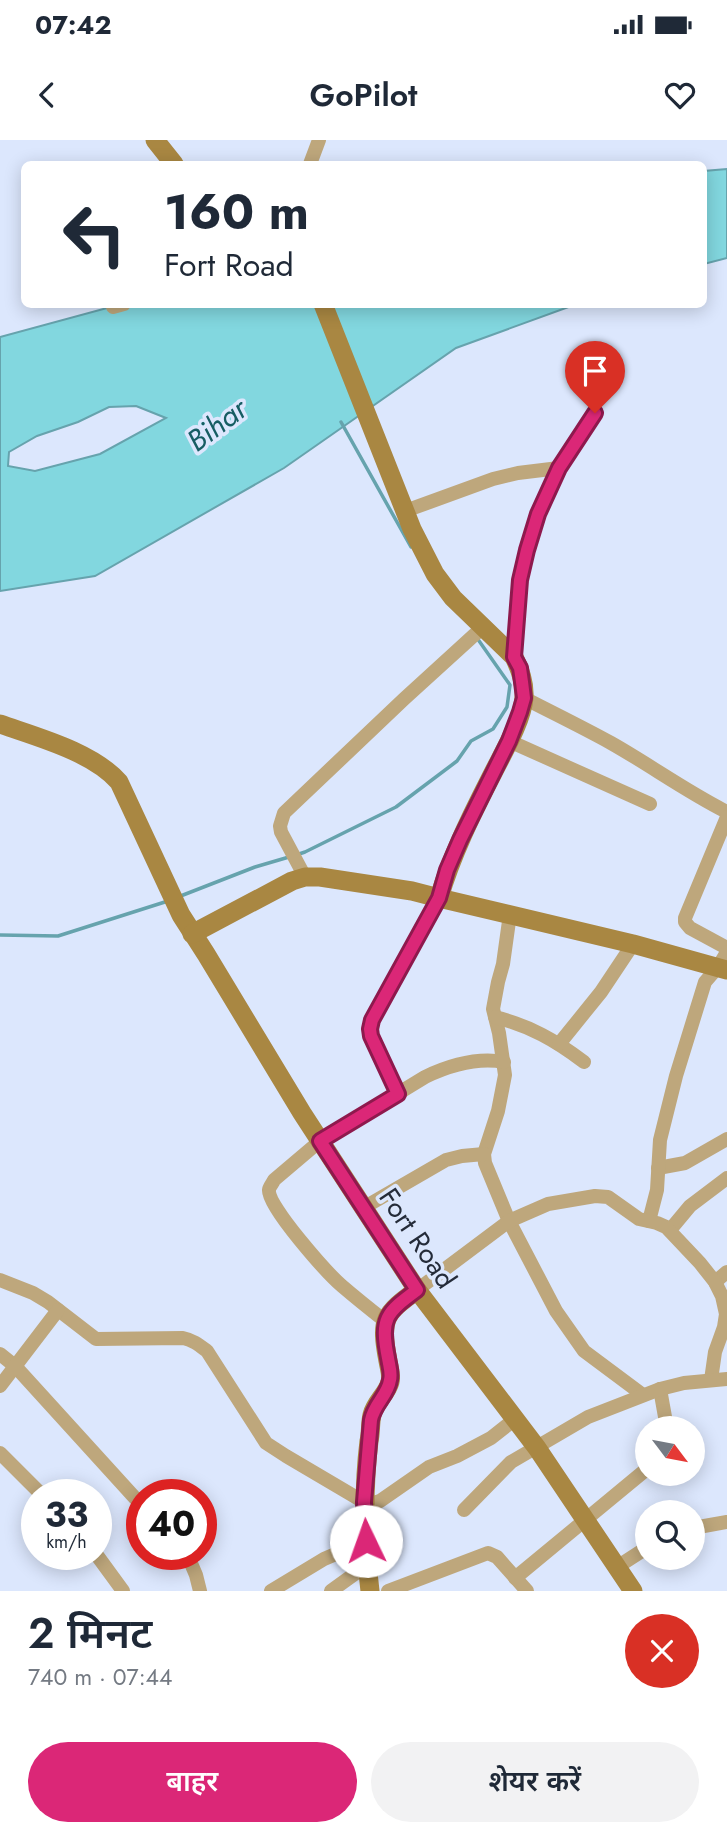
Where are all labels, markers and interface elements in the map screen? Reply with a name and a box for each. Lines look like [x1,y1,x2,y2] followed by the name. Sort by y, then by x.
[35,6,111,44] text: 07:42
[309,72,418,118] text: GoPilot
[28,76,66,114] icon: back
[661,76,699,114] icon: heart
[164,177,309,247] text: 160 m
[49,189,140,280] icon: left
[164,242,294,288] text: Fort Road
[565,341,625,413] pin
[576,352,614,390] icon: arrive
[178,386,257,462] water label: Bihar
[369,1180,466,1297] street label: Fort Road
[635,1416,705,1486] north arrow
[635,1416,705,1570] map controls
[126,1479,217,1570] speed limit sign: 40
[45,1490,88,1540] text: 33
[635,1500,705,1570] button: search
[329,1504,403,1578] position arrow
[46,1529,87,1555] text: km/h
[28,1603,152,1664] text: 2 मिनट
[625,1614,699,1688] button: close
[28,1660,172,1694] text: 740 m · 07:44
[28,1742,357,1822] button: बाहर
[371,1742,699,1822] button: शेयर करें

